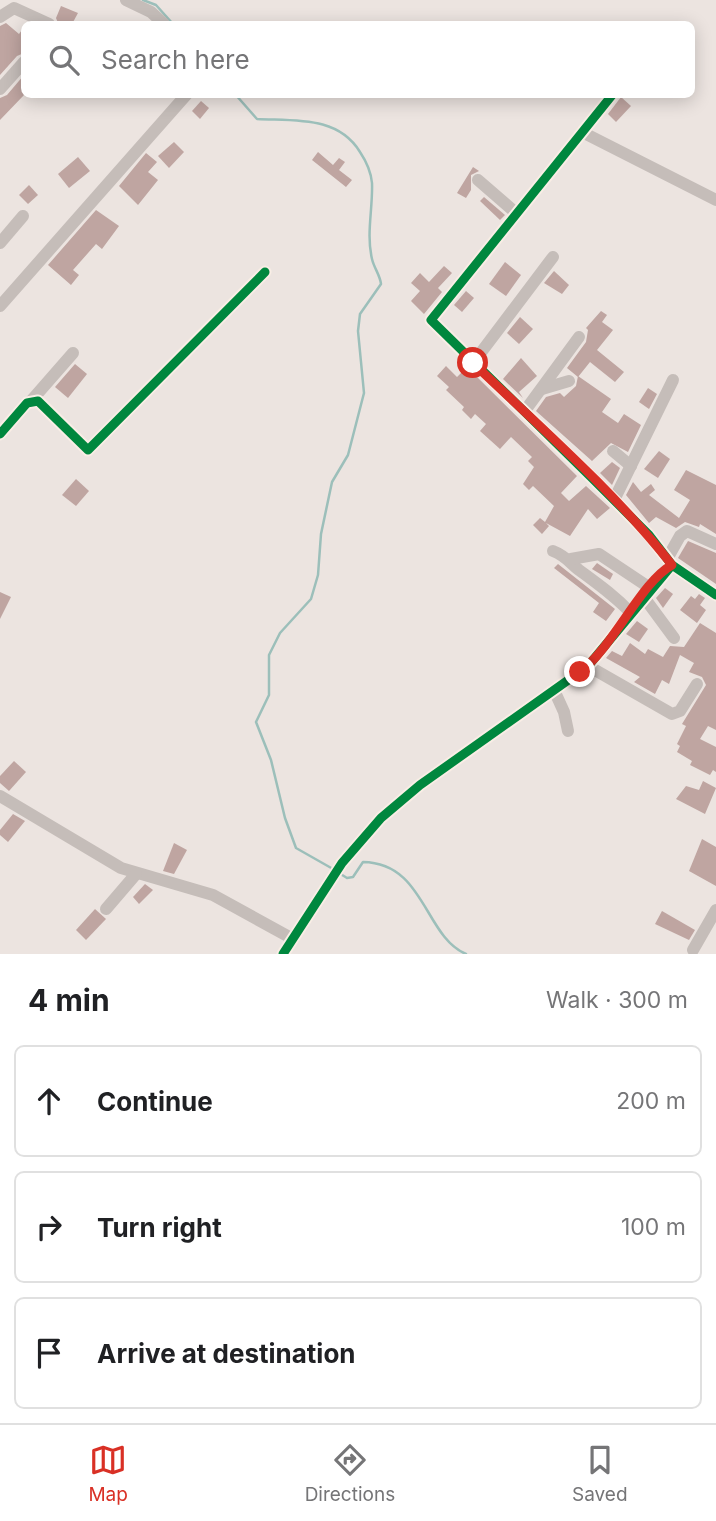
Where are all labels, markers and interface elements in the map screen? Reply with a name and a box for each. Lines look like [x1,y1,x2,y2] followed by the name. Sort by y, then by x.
[21,21,695,98] search box
[45,41,83,79] icon: search
[101,44,250,75] text: Search here
[457,347,488,378] route start
[564,656,595,687] route end
[28,982,110,1018] text: 4 min
[546,986,688,1014] text: Walk · 300 m
[30,1082,68,1120] icon: ahead
[97,1086,213,1117] text: Continue
[616,1087,686,1115] text: 200 m
[30,1208,68,1246] icon: right
[97,1212,222,1243] text: Turn right
[621,1213,686,1241] text: 100 m
[30,1334,68,1372] icon: arrive
[97,1338,356,1369] text: Arrive at destination
[88,1441,128,1506] tab: Map
[305,1441,395,1506] tab: Directions
[572,1441,628,1506] tab: Saved

